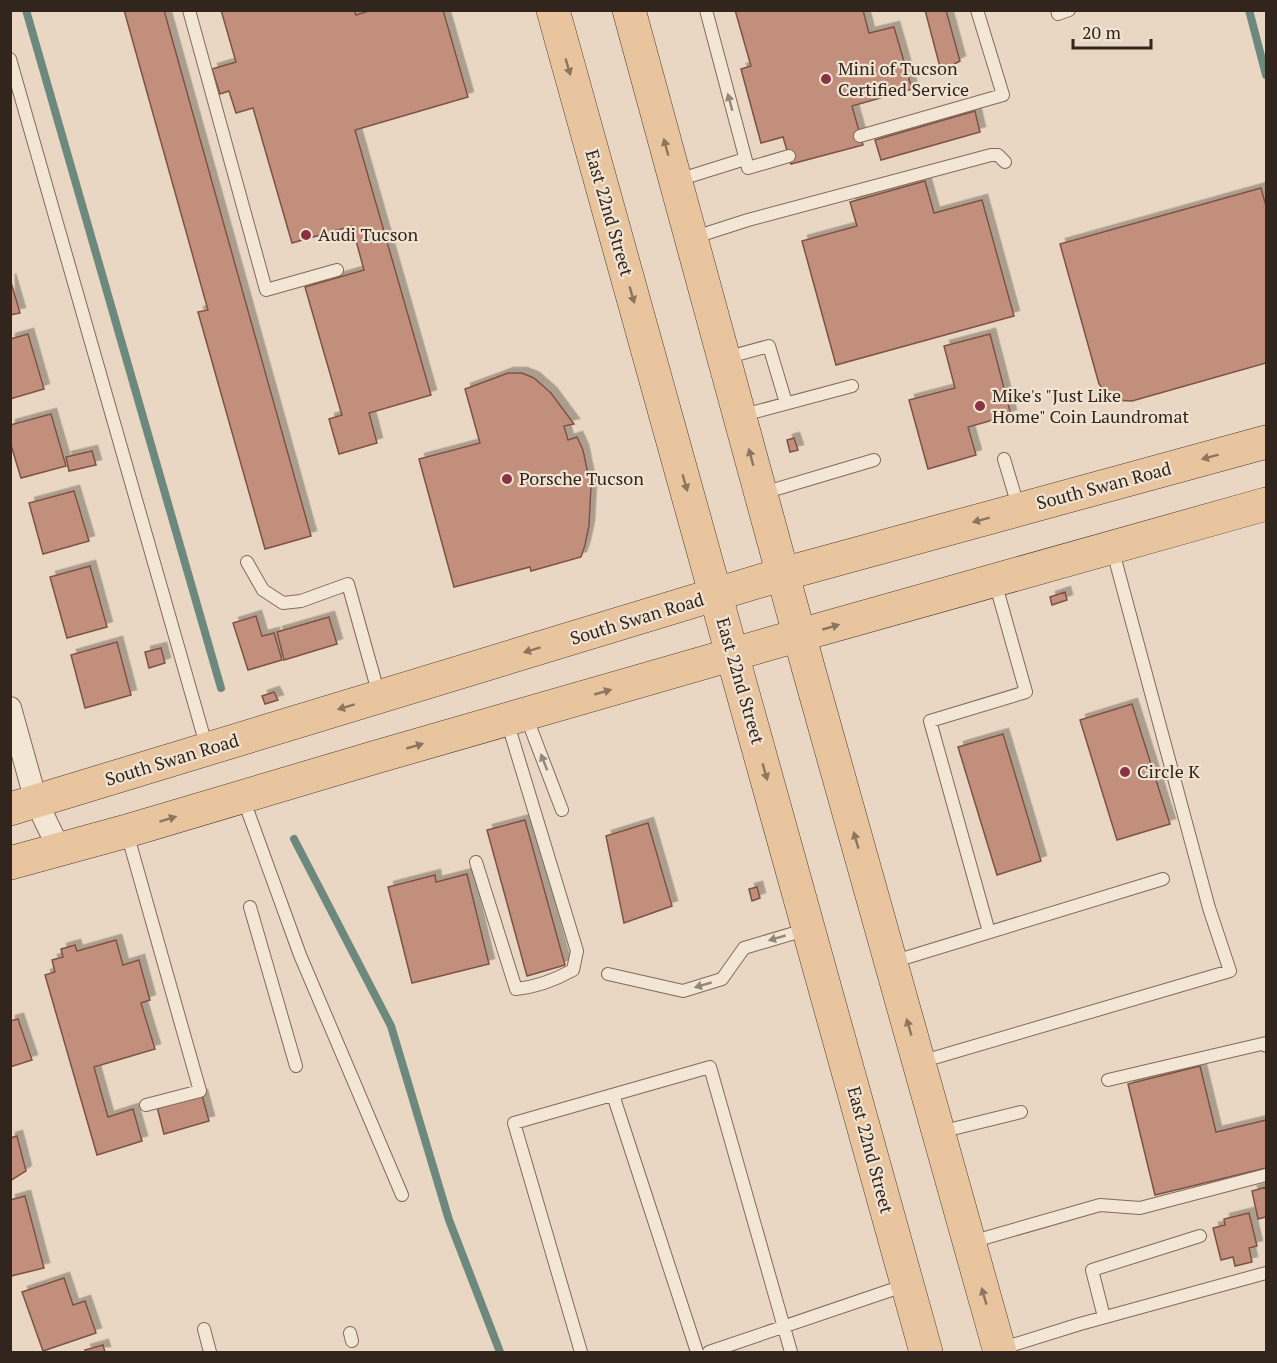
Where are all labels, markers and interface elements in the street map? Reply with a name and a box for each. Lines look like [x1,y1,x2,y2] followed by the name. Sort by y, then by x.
[1073,12,1151,50] scale bar
[1082,20,1122,44] text: 20 m
[838,56,969,101] place label: Mini of Tucson Certified Service
[564,58,574,76] one-way arrow
[819,72,833,86] marker: Mini of Tucson Certified Service
[725,93,735,112] one-way arrow
[661,138,671,156] one-way arrow
[580,147,640,279] street label: East 22nd Street
[318,222,418,246] place label: Audi Tucson
[299,228,313,242] marker: Audi Tucson
[628,286,638,304] one-way arrow
[992,383,1189,428] place label: Mike's "Just Like Home" Coin Laundromat
[973,399,987,413] marker: Mike's "Just Like Home" Coin Laundromat
[746,448,755,466] one-way arrow
[1201,453,1219,462] one-way arrow
[1034,456,1174,515] street label: South Swan Road
[519,466,644,490] place label: Porsche Tucson
[500,472,514,486] marker: Porsche Tucson
[681,474,690,492] one-way arrow
[972,515,991,525] one-way arrow
[567,586,707,650] street label: South Swan Road
[711,615,771,747] street label: East 22nd Street
[822,622,840,631] one-way arrow
[523,646,541,655] one-way arrow
[594,687,612,696] one-way arrow
[337,703,355,712] one-way arrow
[102,727,242,791] street label: South Swan Road
[406,740,424,750] one-way arrow
[539,753,548,771] one-way arrow
[1137,759,1200,783] place label: Circle K
[761,763,771,781] one-way arrow
[1118,765,1132,779] marker: Circle K
[159,814,177,823] one-way arrow
[851,831,861,849] one-way arrow
[767,934,785,943] one-way arrow
[694,981,712,990] one-way arrow
[904,1018,913,1036] one-way arrow
[842,1084,900,1216] street label: East 22nd Street
[979,1287,988,1305] one-way arrow

